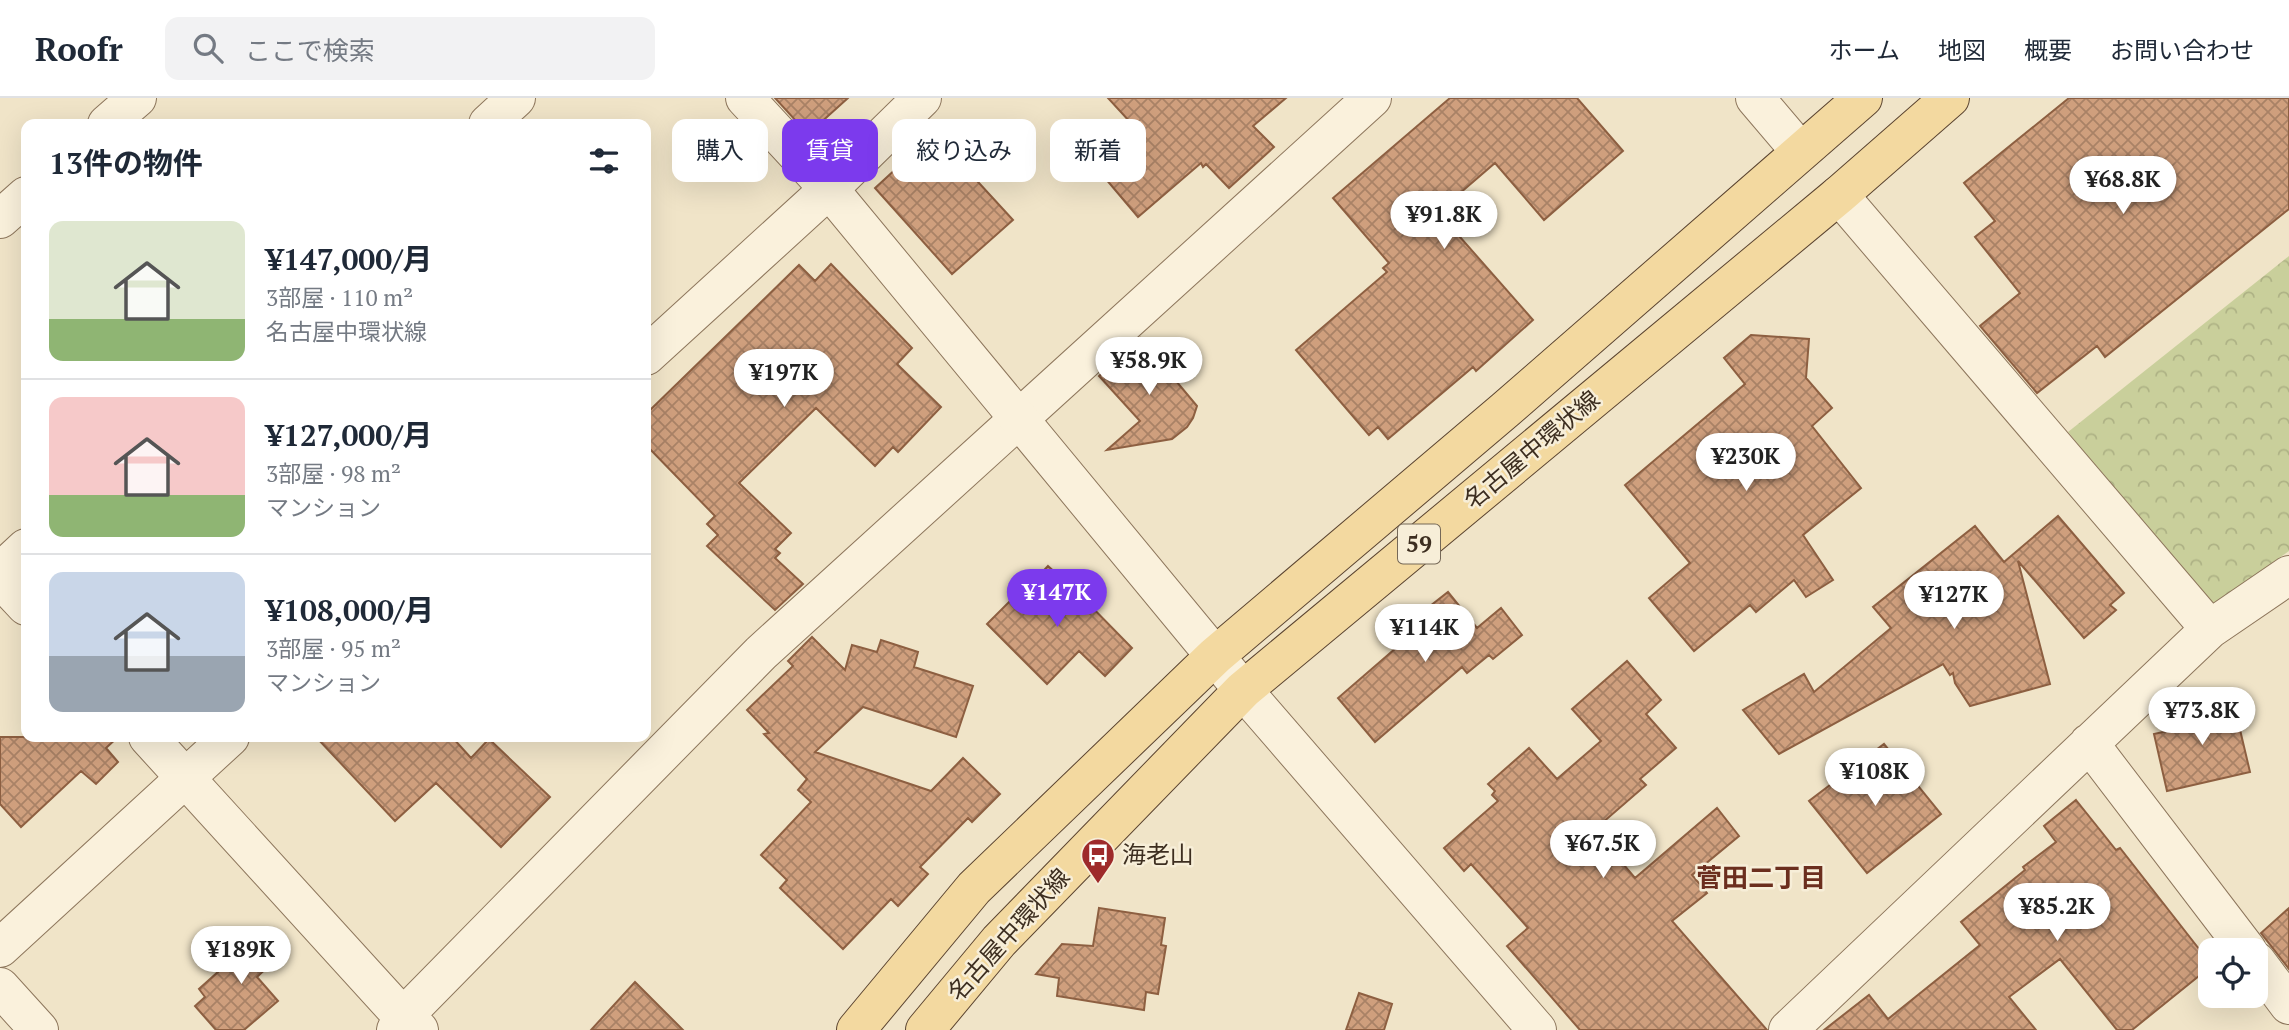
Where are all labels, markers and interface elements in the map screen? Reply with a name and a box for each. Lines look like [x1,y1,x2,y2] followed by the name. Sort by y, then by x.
[165,17,655,80] search box
[35,27,123,70] text: Roofr
[189,29,227,67] icon: search
[245,33,375,67] text: ここで検索
[1829,34,1900,66] text: ホーム
[1938,34,1986,66] text: 地図
[2024,34,2072,66] text: 概要
[2110,34,2254,66] text: お問い合わせ
[672,119,768,182] chip: 購入
[782,119,878,182] chip: 賃貸
[892,119,1036,182] chip: 絞り込み
[1050,119,1146,182] chip: 新着
[585,142,623,180] icon: filters
[49,143,203,183] text: 13件の物件
[2066,156,2180,216] pin: ¥68.8K
[2085,163,2161,194] text: ¥68.8K
[1387,192,1501,251] pin: ¥91.8K
[1406,198,1482,229] text: ¥91.8K
[266,239,433,279] text: ¥147,000/月
[105,249,189,333] icon: home
[266,282,413,313] text: 3部屋 · 110 m²
[266,316,427,347] text: 名古屋中環状線
[1092,338,1206,397] pin: ¥58.9K
[1111,344,1187,375] text: ¥58.9K
[735,350,833,409] pin: ¥197K
[750,356,818,387] text: ¥197K
[1457,383,1606,515] street label: 名古屋中環状線
[266,415,433,455] text: ¥127,000/月
[105,425,189,509] icon: home
[1697,434,1795,493] pin: ¥230K
[1712,440,1780,471] text: ¥230K
[266,458,401,489] text: 3部屋 · 98 m²
[266,492,381,523] text: マンション
[1398,524,1440,564] road number: 59
[1008,570,1106,629] pin: ¥147K
[1905,572,2003,631] pin: ¥127K
[1023,576,1091,607] text: ¥147K
[1920,578,1988,609] text: ¥127K
[266,590,434,630] text: ¥108,000/月
[105,600,189,684] icon: home
[1376,604,1474,664] pin: ¥114K
[1391,611,1459,642] text: ¥114K
[266,633,401,664] text: 3部屋 · 95 m²
[266,667,381,698] text: マンション
[2145,688,2259,747] pin: ¥73.8K
[2164,694,2240,725] text: ¥73.8K
[1826,748,1924,808] pin: ¥108K
[1841,755,1909,786] text: ¥108K
[1546,820,1660,880] pin: ¥67.5K
[1566,827,1640,858] text: ¥67.5K
[1079,836,1117,885] bus stop icon: 海老山
[1122,838,1194,870] place label: 海老山
[1696,860,1826,894] district label: 菅田二丁目
[940,861,1076,1007] street label: 名古屋中環状線
[2000,884,2114,943] pin: ¥85.2K
[2019,890,2095,921] text: ¥85.2K
[192,926,290,986] pin: ¥189K
[207,933,275,964] text: ¥189K
[2198,938,2268,1008] map controls
[2198,938,2268,1008] button: locate

